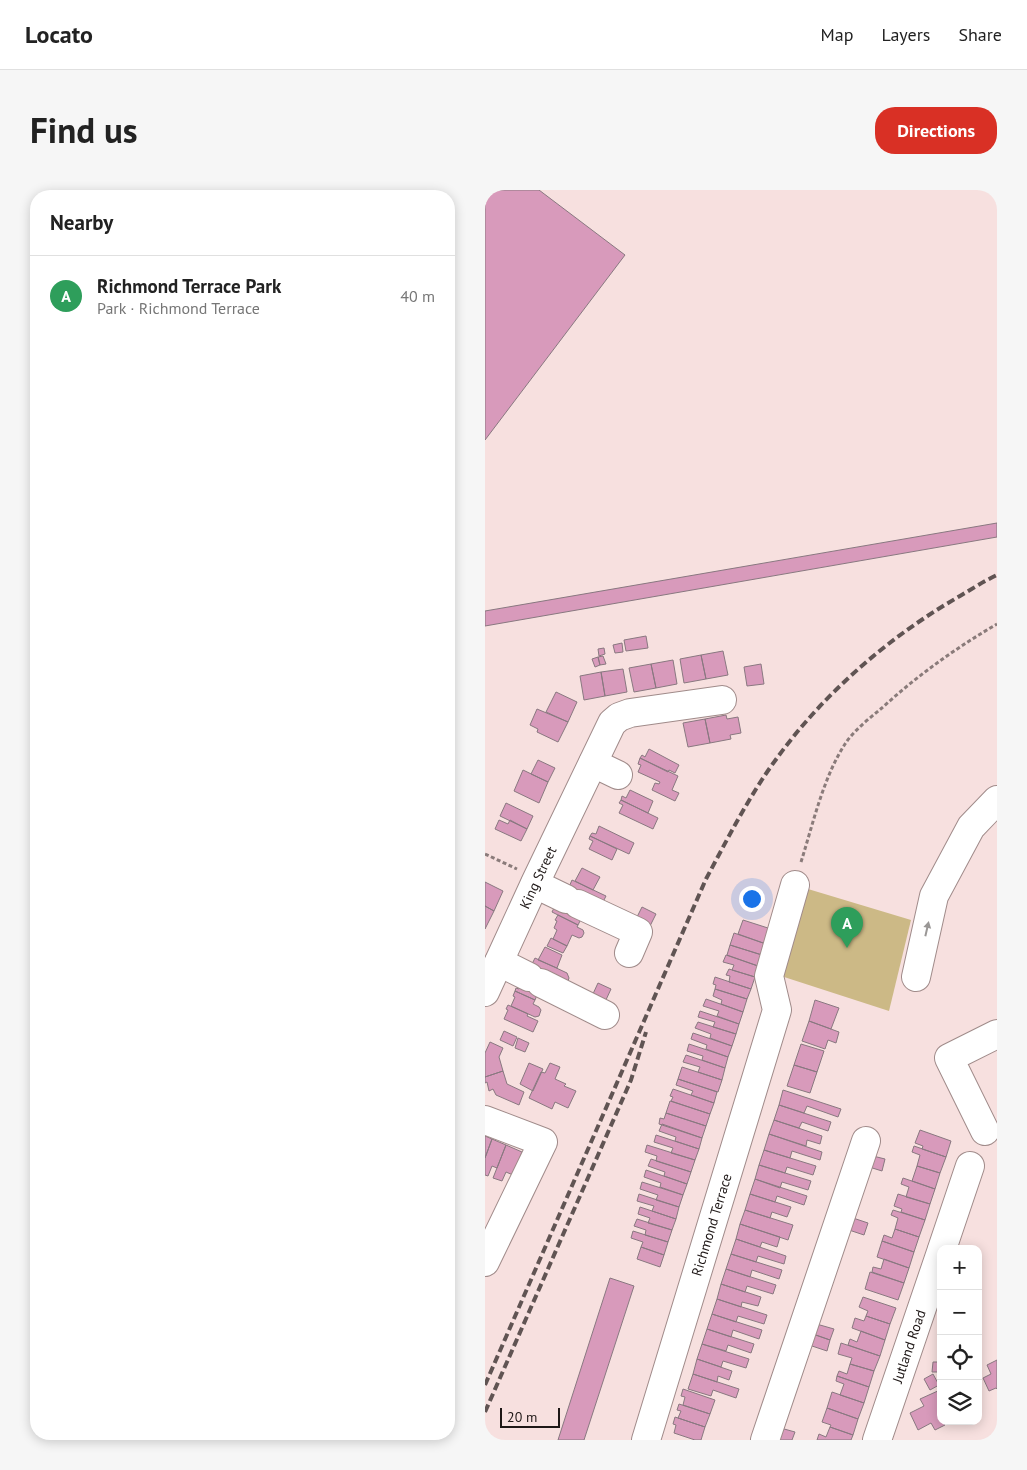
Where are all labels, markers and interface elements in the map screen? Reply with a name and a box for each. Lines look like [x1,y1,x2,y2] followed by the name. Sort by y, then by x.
[25,19,93,50] text: Locato
[821,23,853,46] text: Map
[881,23,930,46] text: Layers
[958,23,1002,46] text: Share
[30,107,138,153] text: Find us
[875,107,997,154] button: Directions
[50,209,113,236] text: Nearby
[97,274,281,298] text: Richmond Terrace Park
[61,286,71,306] text: A
[400,286,435,306] text: 40 m
[97,298,260,318] text: Park · Richmond Terrace
[515,843,560,912] street label: King Street
[739,886,765,912] your location
[831,907,863,948] pin: A
[923,921,931,937] one-way arrow
[687,1171,736,1278] street label: Richmond Terrace
[937,1245,982,1425] map controls
[937,1245,982,1290] button: +
[937,1290,982,1335] button: −
[888,1307,930,1386] street label: Jutland Road
[937,1335,982,1380] button: locate
[937,1380,982,1425] button: layers
[500,1405,560,1428] scale bar
[507,1408,537,1426] text: 20 m

